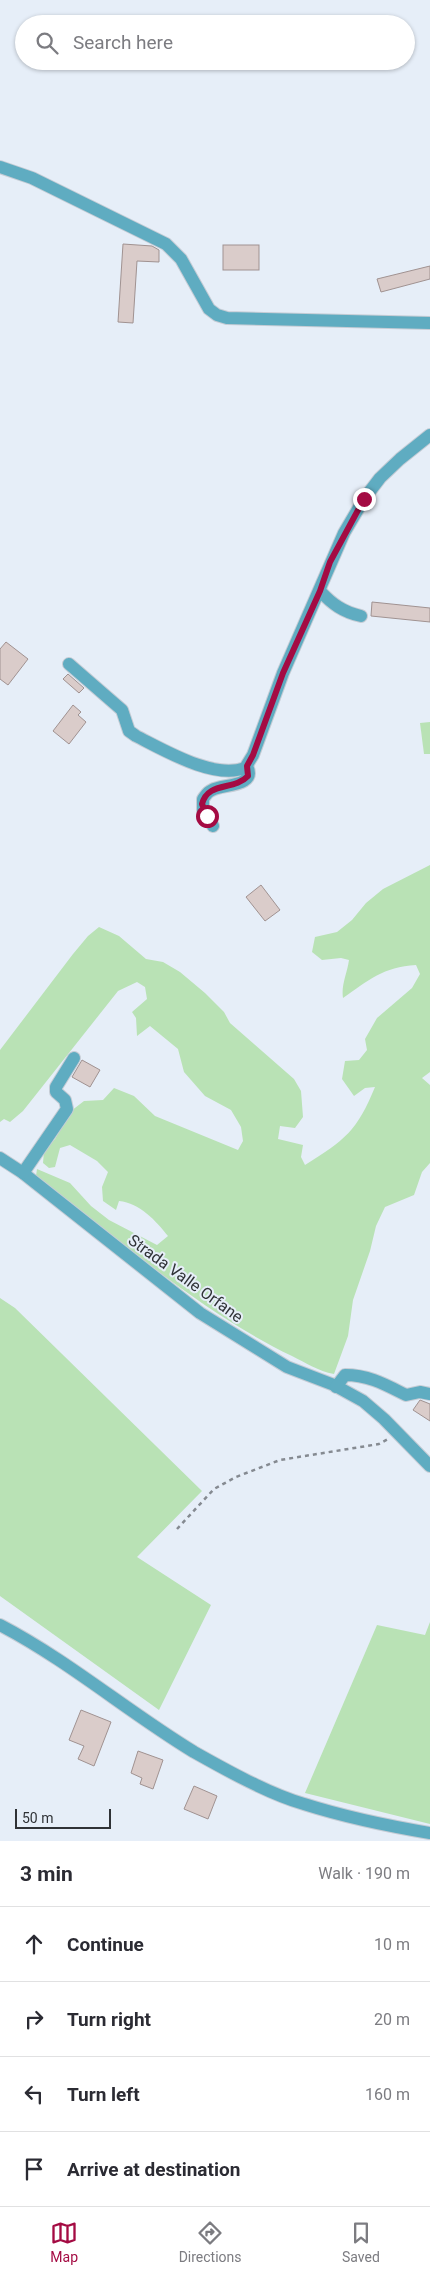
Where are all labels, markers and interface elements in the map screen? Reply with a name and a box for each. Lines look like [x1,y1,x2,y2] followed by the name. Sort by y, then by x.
[15,15,415,70] search box
[33,29,61,57] icon: search
[73,31,173,54] text: Search here
[353,488,376,511] route end
[196,805,219,828] route start
[125,1230,247,1326] street label: Strada Valle Orfane
[15,1806,111,1829] scale bar
[22,1810,54,1826] text: 50 m
[20,1862,73,1886] text: 3 min
[318,1864,410,1883] text: Walk · 190 m
[20,1930,48,1958] icon: ahead
[67,1933,144,1956] text: Continue
[374,1935,410,1954] text: 10 m
[20,2005,48,2033] icon: right
[67,2008,151,2031] text: Turn right
[374,2010,410,2029] text: 20 m
[20,2080,48,2108] icon: left
[67,2083,140,2106] text: Turn left
[365,2085,410,2104] text: 160 m
[20,2155,48,2183] icon: arrive
[67,2158,240,2181] text: Arrive at destination
[50,2219,78,2265] tab: Map
[179,2219,242,2265] tab: Directions
[342,2219,380,2265] tab: Saved

